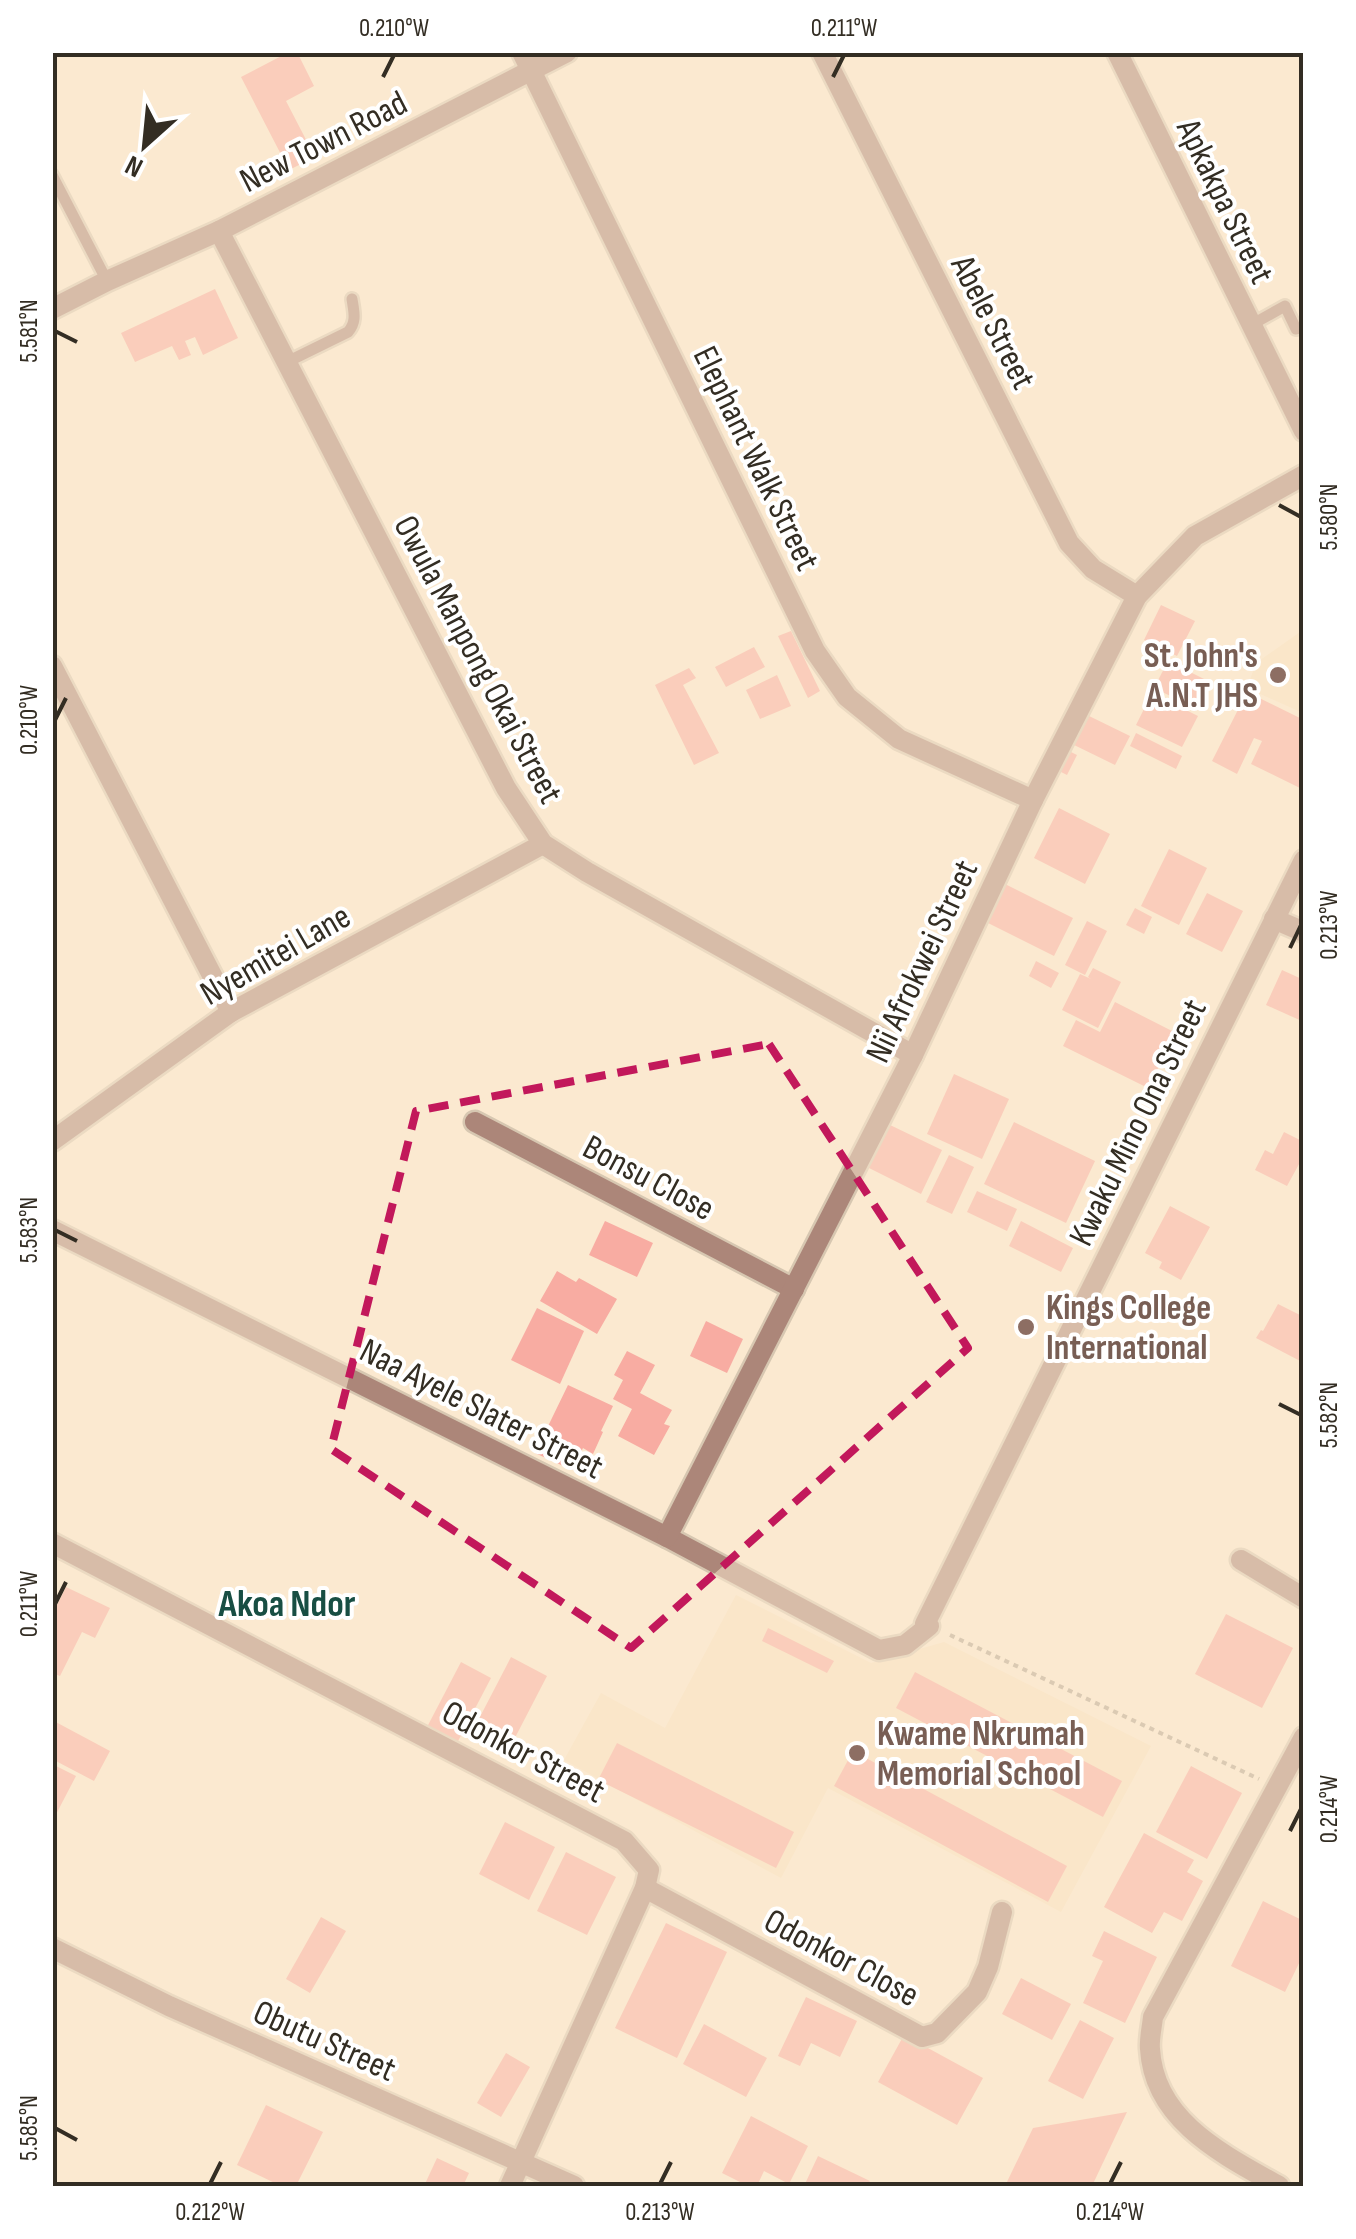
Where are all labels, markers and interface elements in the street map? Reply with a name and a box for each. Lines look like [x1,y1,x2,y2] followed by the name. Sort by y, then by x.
[359,13,429,44] text: 0.210°W
[811,13,877,44] text: 0.211°W
[233,82,414,203] street label: New Town Road
[95,95,195,195] north arrow
[1166,111,1283,291] street label: Apkakpa Street
[120,148,148,184] text: N
[940,248,1045,397] street label: Abele Street
[14,299,45,363] text: 5.581°N
[683,340,828,578] street label: Elephant Walk Street
[1314,484,1345,550] text: 5.580°N
[384,508,572,811] street label: Owula Manpong Okai Street
[1144,635,1258,718] place label: St. John's A.N.T JHS
[1267,664,1289,686] marker: St. John's A.N.T JHS
[14,685,45,755] text: 0.210°W
[857,853,988,1070] street label: Nii Afrokwei Street
[1314,890,1345,960] text: 0.213°W
[193,895,358,1015] street label: Nyemitei Lane
[1060,992,1217,1253] street label: Kwaku Mino Ona Street
[575,1126,721,1231] street label: Bonsu Close
[14,1197,45,1263] text: 5.583°N
[1046,1287,1211,1370] place label: Kings College International
[1015,1316,1037,1338] marker: Kings College International
[352,1330,610,1489] street label: Naa Ayele Slater Street
[1314,1382,1345,1448] text: 5.582°N
[14,1571,45,1637] text: 0.211°W
[218,1582,356,1627] district label: Akoa Ndor
[435,1692,612,1813] street label: Odonkor Street
[877,1713,1085,1796] place label: Kwame Nkrumah Memorial School
[846,1742,868,1764] marker: Kwame Nkrumah Memorial School
[1314,1775,1345,1843] text: 0.214°W
[757,1900,926,2017] street label: Odonkor Close
[247,1991,402,2092] street label: Obutu Street
[14,2095,45,2161] text: 5.585°N
[175,2197,245,2228] text: 0.212°W
[625,2197,695,2228] text: 0.213°W
[1076,2197,1144,2228] text: 0.214°W

